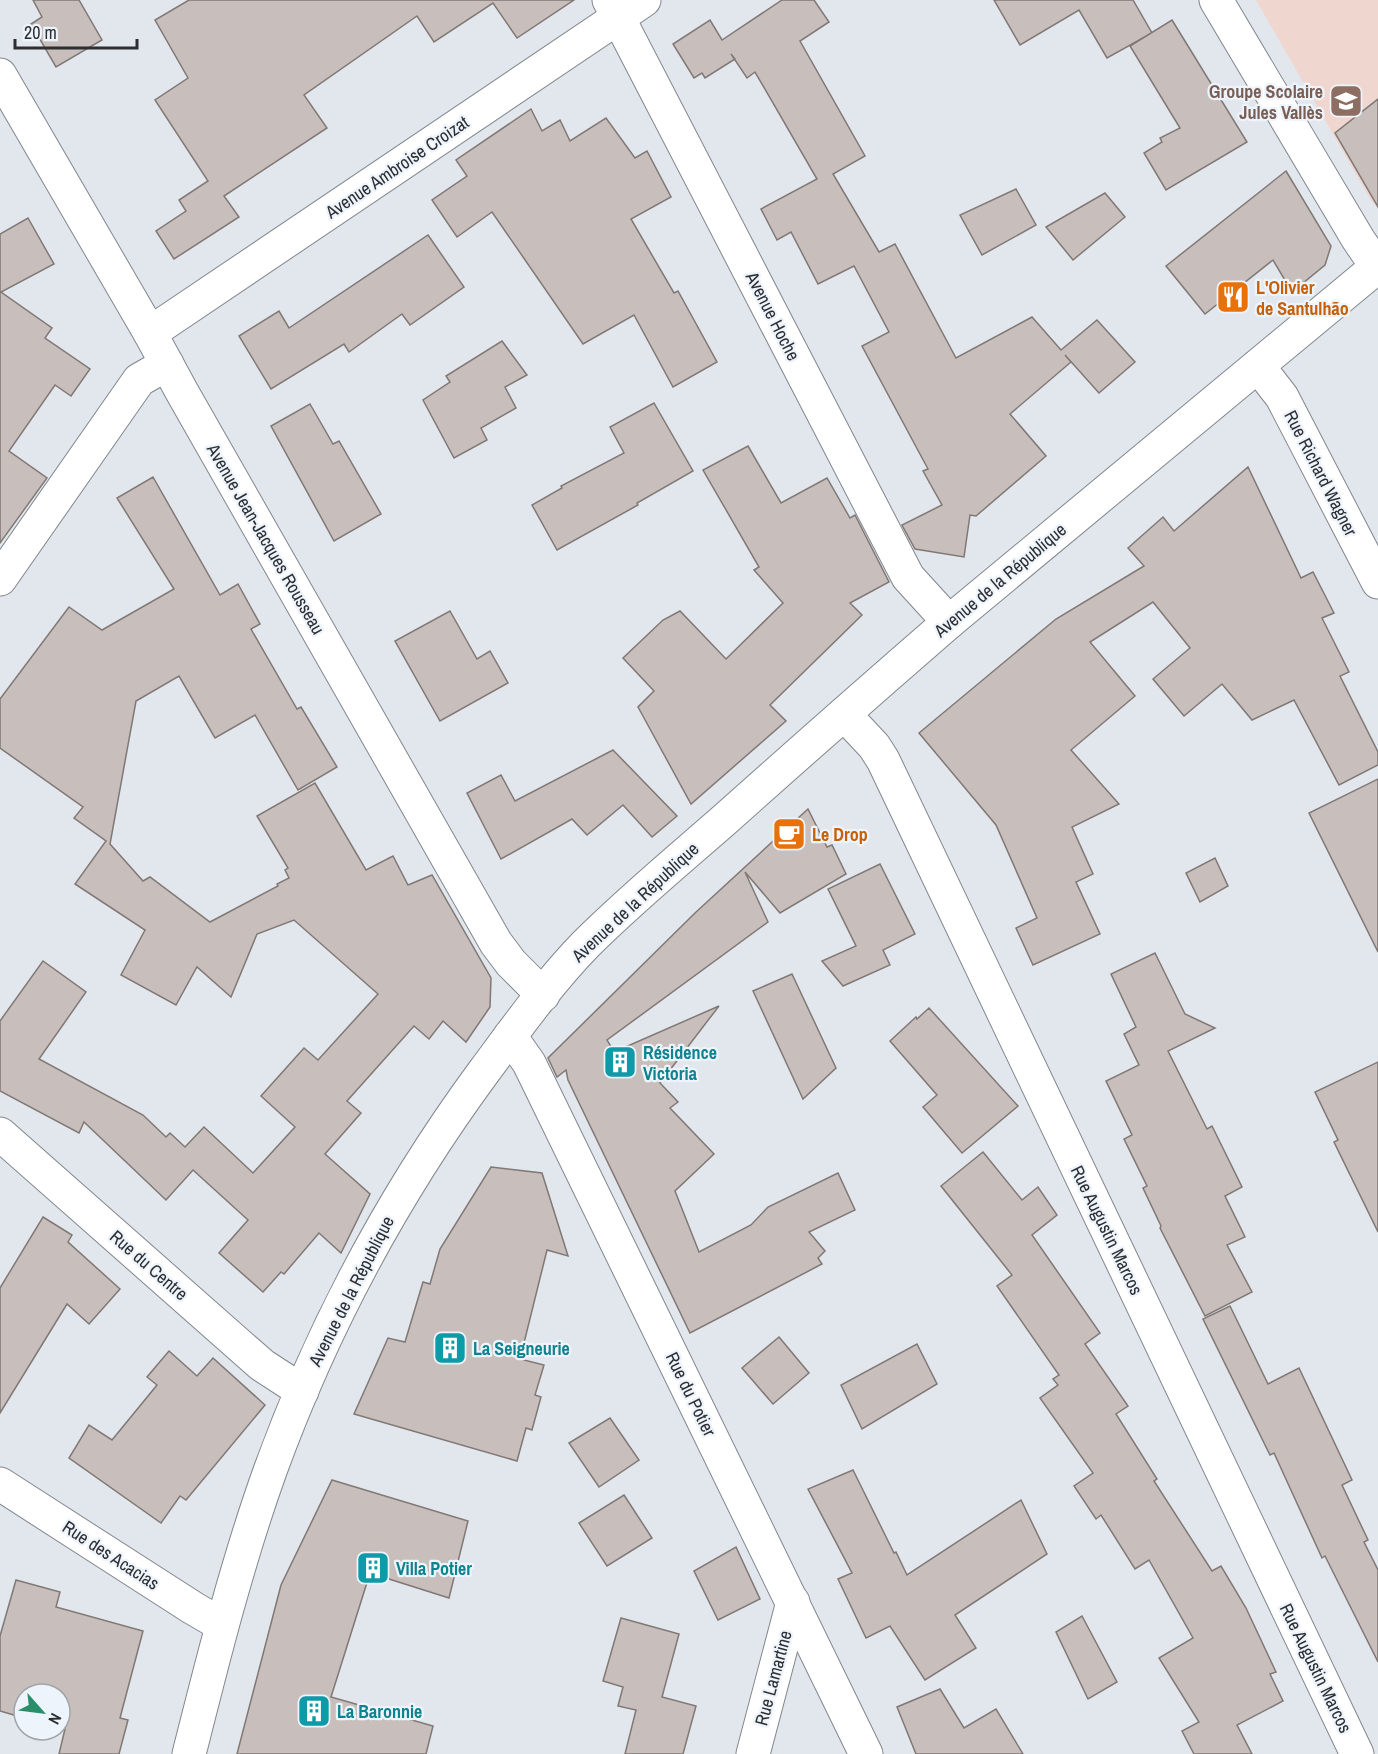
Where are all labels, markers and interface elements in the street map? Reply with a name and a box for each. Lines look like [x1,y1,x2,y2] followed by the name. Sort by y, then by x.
[15,12,136,50] scale bar
[24,20,57,45] text: 20 m
[1209,79,1323,125] place label: Groupe Scolaire Jules Vallès
[1328,83,1364,119] school or university icon: Groupe Scolaire Jules Vallès
[320,110,474,225] street label: Avenue Ambroise Croizat
[739,266,806,365] street label: Avenue Hoche
[1256,275,1349,321] place label: L'Olivier de Santulhão
[1215,279,1251,315] restaurant icon: L'Olivier de Santulhão
[1279,406,1364,540] street label: Rue Richard Wagner
[201,438,331,639] street label: Avenue Jean-Jacques Rousseau
[928,517,1071,643] street label: Avenue de la République
[771,816,807,852] cafe icon: Le Drop
[812,822,868,847] place label: Le Drop
[565,836,704,968] street label: Avenue de la République
[643,1040,717,1086] place label: Résidence Victoria
[602,1044,638,1080] building icon: Résidence Victoria
[1065,1161,1149,1299] street label: Rue Augustin Marcos
[302,1212,400,1371] street label: Avenue de la République
[105,1224,193,1306] street label: Rue du Centre
[432,1330,468,1366] building icon: La Seigneurie
[473,1336,570,1361] place label: La Seigneurie
[660,1348,722,1440] street label: Rue du Potier
[58,1514,164,1596] street label: Rue des Acacias
[355,1550,391,1586] building icon: Villa Potier
[396,1556,472,1581] place label: Villa Potier
[1274,1599,1358,1737] street label: Rue Augustin Marcos
[748,1628,798,1728] street label: Rue Lamartine
[12,1682,72,1742] north arrow
[296,1693,332,1729] building icon: La Baronnie
[337,1699,422,1724] place label: La Baronnie
[43,1710,67,1728] text: N

